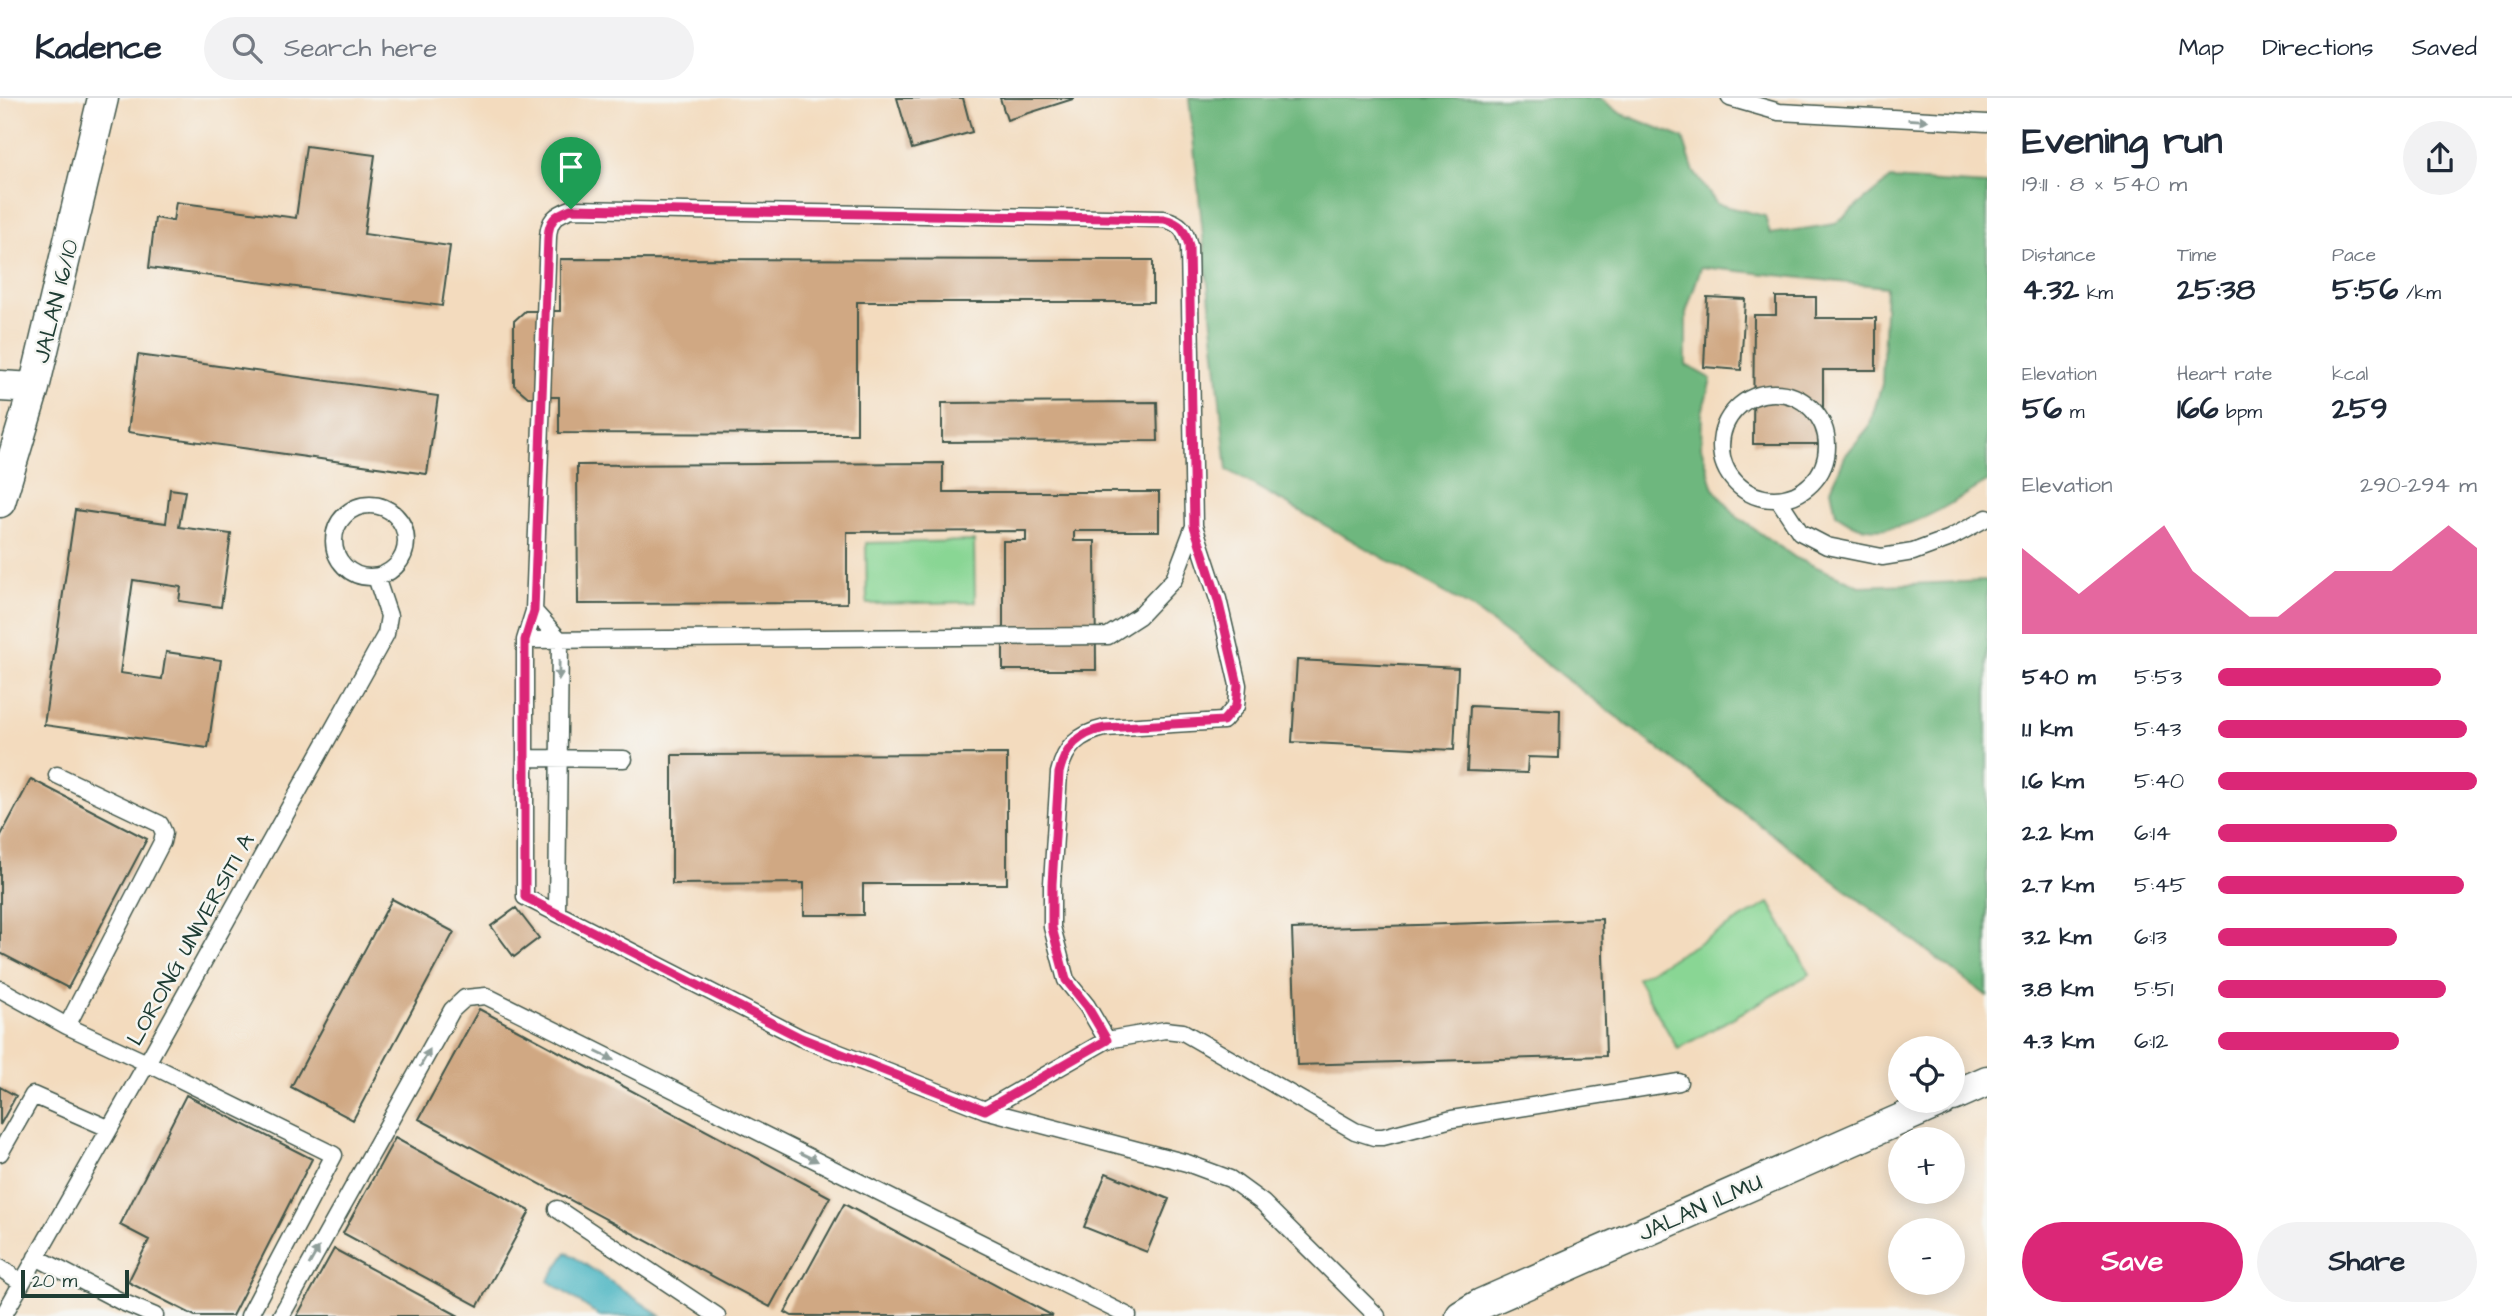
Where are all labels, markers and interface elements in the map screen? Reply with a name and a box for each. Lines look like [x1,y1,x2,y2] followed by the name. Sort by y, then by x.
[204,17,694,80] search box
[35,25,162,71] text: Kadence
[228,29,266,67] icon: search
[284,30,437,66] text: Search here
[2179,31,2224,65] text: Map
[2262,31,2374,65] text: Directions
[2412,31,2477,65] text: Saved
[1907,115,1929,126] one-way arrow
[2022,116,2223,168] text: Evening run
[2403,121,2477,195] button: share
[541,137,601,209] pin
[552,148,590,186] icon: arrive
[2022,168,2187,200] text: 19:11 · 8 × 540 m
[25,236,87,366] street label: JALAN 16/10
[2022,242,2096,269] text: Distance
[2177,242,2217,269] text: Time
[2332,242,2376,269] text: Pace
[2022,269,2079,311] text: 4.32
[2177,269,2255,311] text: 25:38
[2332,269,2398,311] text: 5:56
[2079,280,2113,307] text: km
[2398,280,2441,307] text: /km
[2022,361,2097,388] text: Elevation
[2177,361,2272,388] text: Heart rate
[2332,361,2368,388] text: kcal
[2022,388,2062,430] text: 56
[2177,388,2218,430] text: 166
[2332,388,2388,430] text: 259
[2062,399,2084,426] text: m
[2218,399,2262,426] text: bpm
[2022,469,2113,501] text: Elevation
[2360,469,2477,501] text: 290–294 m
[553,659,565,681] one-way arrow
[2022,661,2096,693] text: 540 m
[2134,661,2182,693] text: 5:53
[2022,713,2072,745] text: 1.1 km
[2134,713,2181,745] text: 5:43
[2022,765,2084,797] text: 1.6 km
[2134,765,2184,797] text: 5:40
[2022,817,2093,849] text: 2.2 km
[2134,817,2171,849] text: 6:14
[119,827,263,1051] street label: LORONG UNIVERSITI A
[2022,869,2094,901] text: 2.7 km
[2134,869,2186,901] text: 5:45
[2022,921,2091,953] text: 3.2 km
[2134,921,2167,953] text: 6:13
[2022,973,2093,1005] text: 3.8 km
[2134,973,2173,1005] text: 5:51
[2022,1025,2094,1057] text: 4.3 km
[2134,1025,2168,1057] text: 6:12
[1888,1036,1965,1295] map controls
[1888,1036,1965,1113] button: locate
[419,1048,431,1068] one-way arrow
[595,1050,616,1062] one-way arrow
[1888,1127,1965,1204] button: +
[799,1152,819,1163] one-way arrow
[1633,1166,1767,1249] street label: JALAN ILMU
[1888,1218,1965,1295] button: −
[2022,1222,2243,1302] button: Save
[2257,1222,2477,1302] button: Share
[308,1247,320,1266] one-way arrow
[21,1267,130,1299] scale bar
[32,1268,77,1295] text: 20 m

